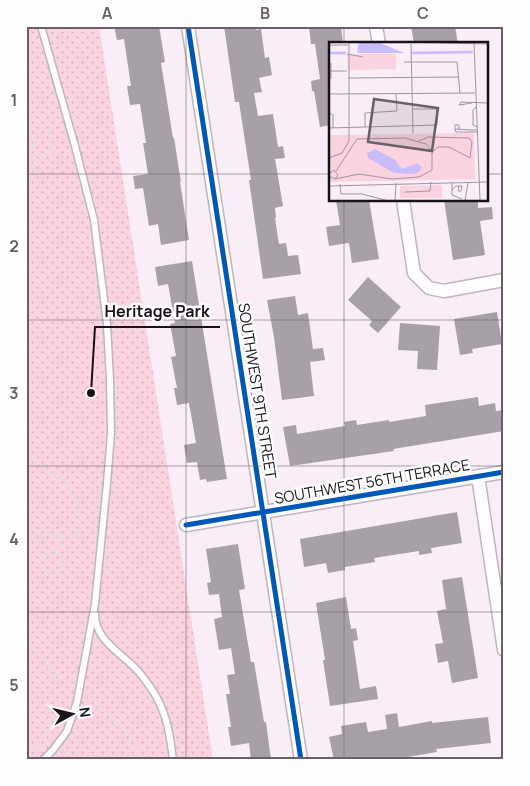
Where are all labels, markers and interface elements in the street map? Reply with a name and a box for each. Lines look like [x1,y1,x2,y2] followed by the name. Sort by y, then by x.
[102,2,113,24] text: A
[260,2,270,24] text: B
[417,2,429,24] text: C
[329,42,488,201] inset map
[10,89,18,111] text: 1
[9,235,19,257] text: 2
[95,296,220,327] callout: Heritage Park
[104,300,210,322] text: Heritage Park
[233,301,282,481] street label: SOUTHWEST 9TH STREET
[9,382,19,404] text: 3
[273,454,471,509] street label: SOUTHWEST 56TH TERRACE
[9,528,19,550] text: 4
[9,674,19,696] text: 5
[48,688,98,738] north arrow
[75,706,95,718] text: N

